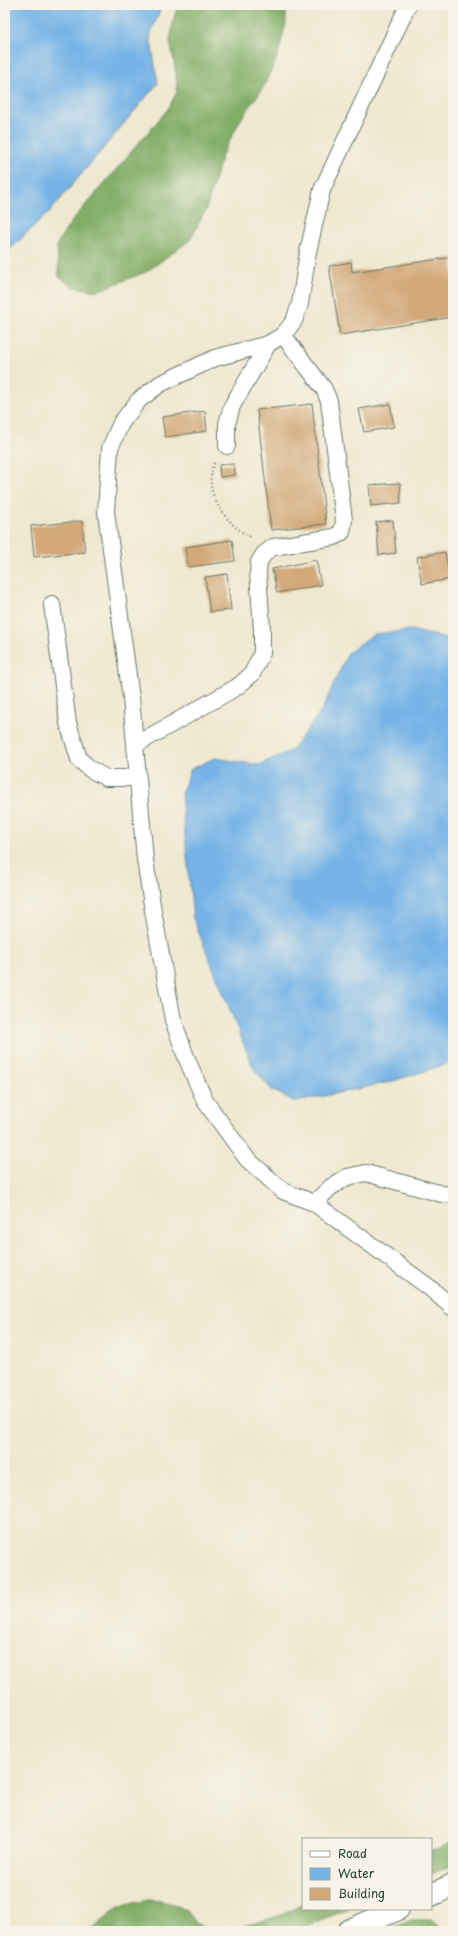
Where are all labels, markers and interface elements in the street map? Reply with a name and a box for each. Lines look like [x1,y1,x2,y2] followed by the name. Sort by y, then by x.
[302,1838,432,1910] legend
[338,1844,367,1862] text: Road
[338,1864,375,1882] text: Water
[338,1884,385,1902] text: Building

